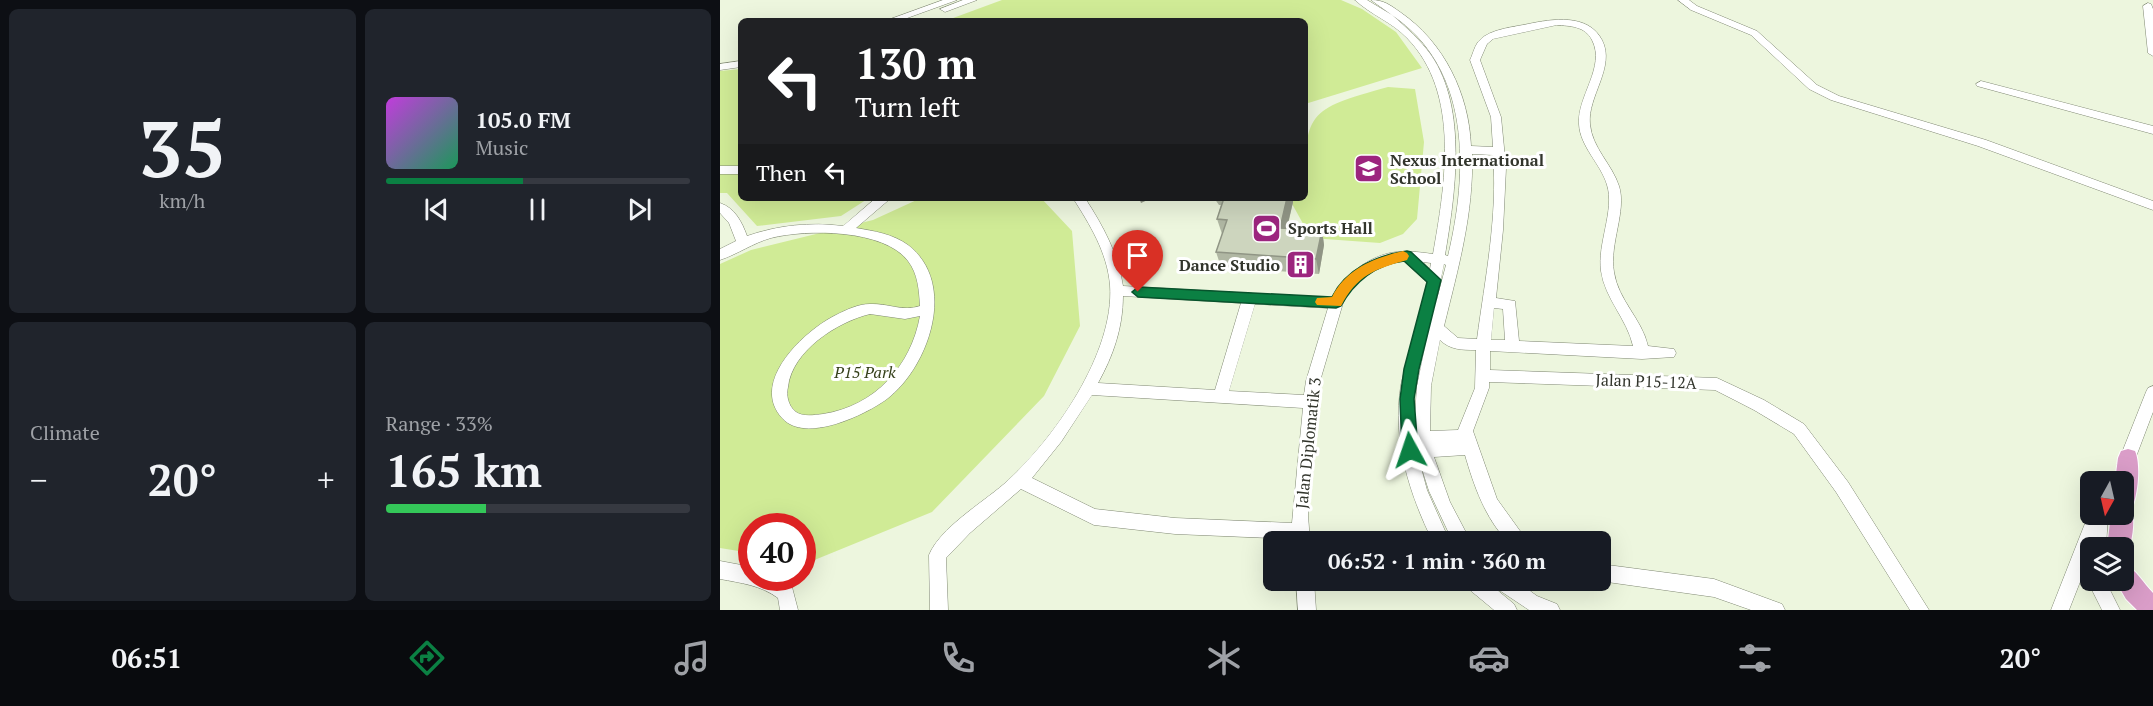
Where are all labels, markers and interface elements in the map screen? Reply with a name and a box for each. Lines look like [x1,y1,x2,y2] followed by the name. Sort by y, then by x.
[855,35,976,91] text: 130 m
[756,42,834,120] icon: left
[855,89,960,125] text: Turn left
[138,96,226,199] text: 35
[476,105,571,134] text: 105.0 FM
[476,134,528,161] text: Music
[1390,149,1544,189] place label: Nexus International School
[1353,153,1385,185] school or university icon: Nexus International School
[819,156,852,189] icon: left
[756,158,807,187] text: Then
[159,187,205,214] text: km/h
[420,193,453,226] icon: previous
[521,193,554,226] icon: pause
[623,193,656,226] icon: next
[1251,212,1283,244] sports icon: Sports Hall
[1288,217,1373,239] place label: Sports Hall
[1112,230,1163,292] pin
[1121,239,1154,272] icon: arrive
[1285,249,1317,281] building icon: Dance Studio
[1179,254,1280,276] place label: Dance Studio
[833,361,896,383] park label: P15 Park
[1595,368,1697,394] street label: Jalan P15-12A
[1290,376,1326,510] street label: Jalan Diplomatik 3
[386,410,493,437] text: Range · 33%
[1378,418,1442,482] position arrow
[30,419,100,446] text: Climate
[386,440,542,500] text: 165 km
[148,449,217,509] text: 20°
[30,458,48,501] text: −
[317,458,335,501] text: +
[2080,471,2134,525] north arrow
[2080,471,2134,591] map controls
[738,513,816,591] speed limit sign: 40
[2080,537,2134,591] button: layers
[1328,546,1546,575] text: 06:52 · 1 min · 360 m
[406,637,448,679] icon: directions
[671,637,713,679] icon: music
[937,637,979,679] icon: phone
[1203,637,1245,679] icon: climate
[1468,637,1510,679] icon: car
[1734,637,1776,679] icon: filters
[112,640,182,676] text: 06:51
[1999,640,2041,676] text: 20°

